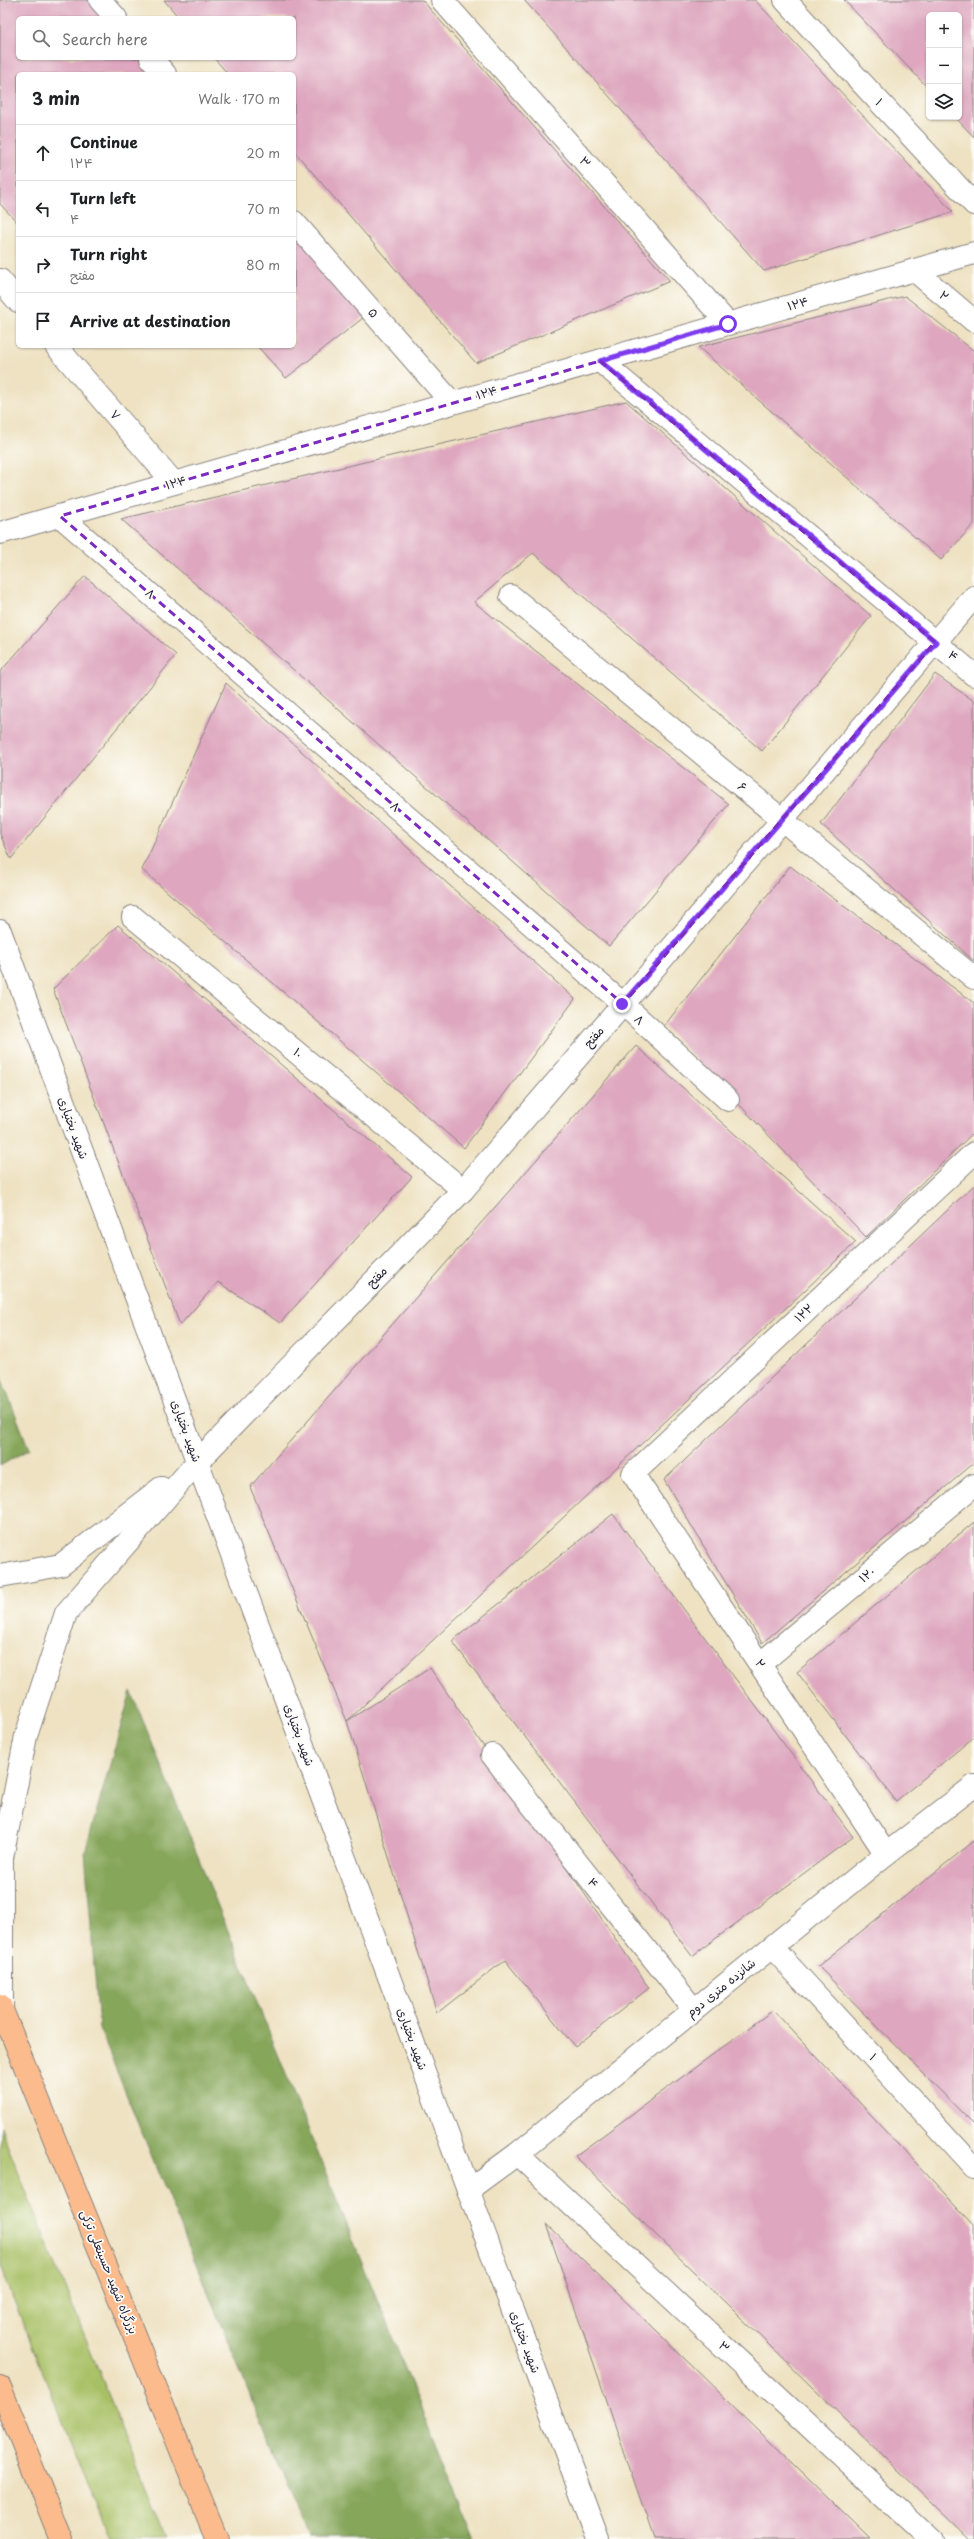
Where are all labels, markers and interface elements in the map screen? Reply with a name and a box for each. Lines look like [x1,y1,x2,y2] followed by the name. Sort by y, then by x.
[926,12,962,120] map controls
[926,12,962,48] button: +
[16,16,296,60] search box
[30,27,52,49] icon: search
[62,27,148,50] text: Search here
[926,48,962,84] button: −
[926,84,962,120] button: layers
[32,85,80,111] text: 3 min
[198,89,280,108] text: Walk · 170 m
[872,94,888,109] street label: ۱
[70,130,138,153] text: Continue
[32,142,54,164] icon: ahead
[246,143,280,162] text: 20 m
[576,152,596,171] street label: ۳
[70,153,93,172] text: ۱۲۴
[70,186,136,209] text: Turn left
[32,198,54,220] icon: left
[247,199,280,218] text: 70 m
[70,209,80,228] text: ۴
[70,242,147,265] text: Turn right
[32,254,54,276] icon: right
[246,255,280,274] text: 80 m
[70,265,95,284] text: مفتح
[936,286,954,305] street label: ۲
[785,291,811,315] street label: ۱۲۴
[364,303,383,321] street label: ۵
[70,309,231,332] text: Arrive at destination
[32,310,54,332] icon: arrive
[719,315,737,333] route start
[474,380,500,404] street label: ۱۲۴
[106,405,125,423] street label: ۷
[163,470,189,494] street label: ۱۲۴
[142,584,160,603] street label: ۸
[944,645,963,665] street label: ۴
[734,777,751,795] street label: ۶
[387,797,405,816] street label: ۸
[613,995,631,1013] route end
[631,1010,649,1029] street label: ۸
[579,1022,608,1052] street label: مفتح
[290,1043,308,1062] street label: ۱۰
[54,1094,94,1161] street label: شهید بختیاری
[362,1262,392,1292] street label: مفتح
[790,1299,817,1326] street label: ۱۲۲
[167,1397,207,1464] street label: شهید بختیاری
[854,1562,878,1586] street label: ۱۲۰
[751,1655,771,1672] street label: ۲
[280,1701,320,1768] street label: شهید بختیاری
[584,1873,604,1891] street label: ۴
[682,1954,760,2022] street label: شانزده متری دوم
[393,2005,433,2072] street label: شهید بختیاری
[866,2049,882,2064] street label: ۱
[77,2207,143,2336] street label: بزرگراه شهید حسینعلی ترکی
[506,2308,546,2375] street label: شهید بختیاری
[715,2336,734,2356] street label: ۳

